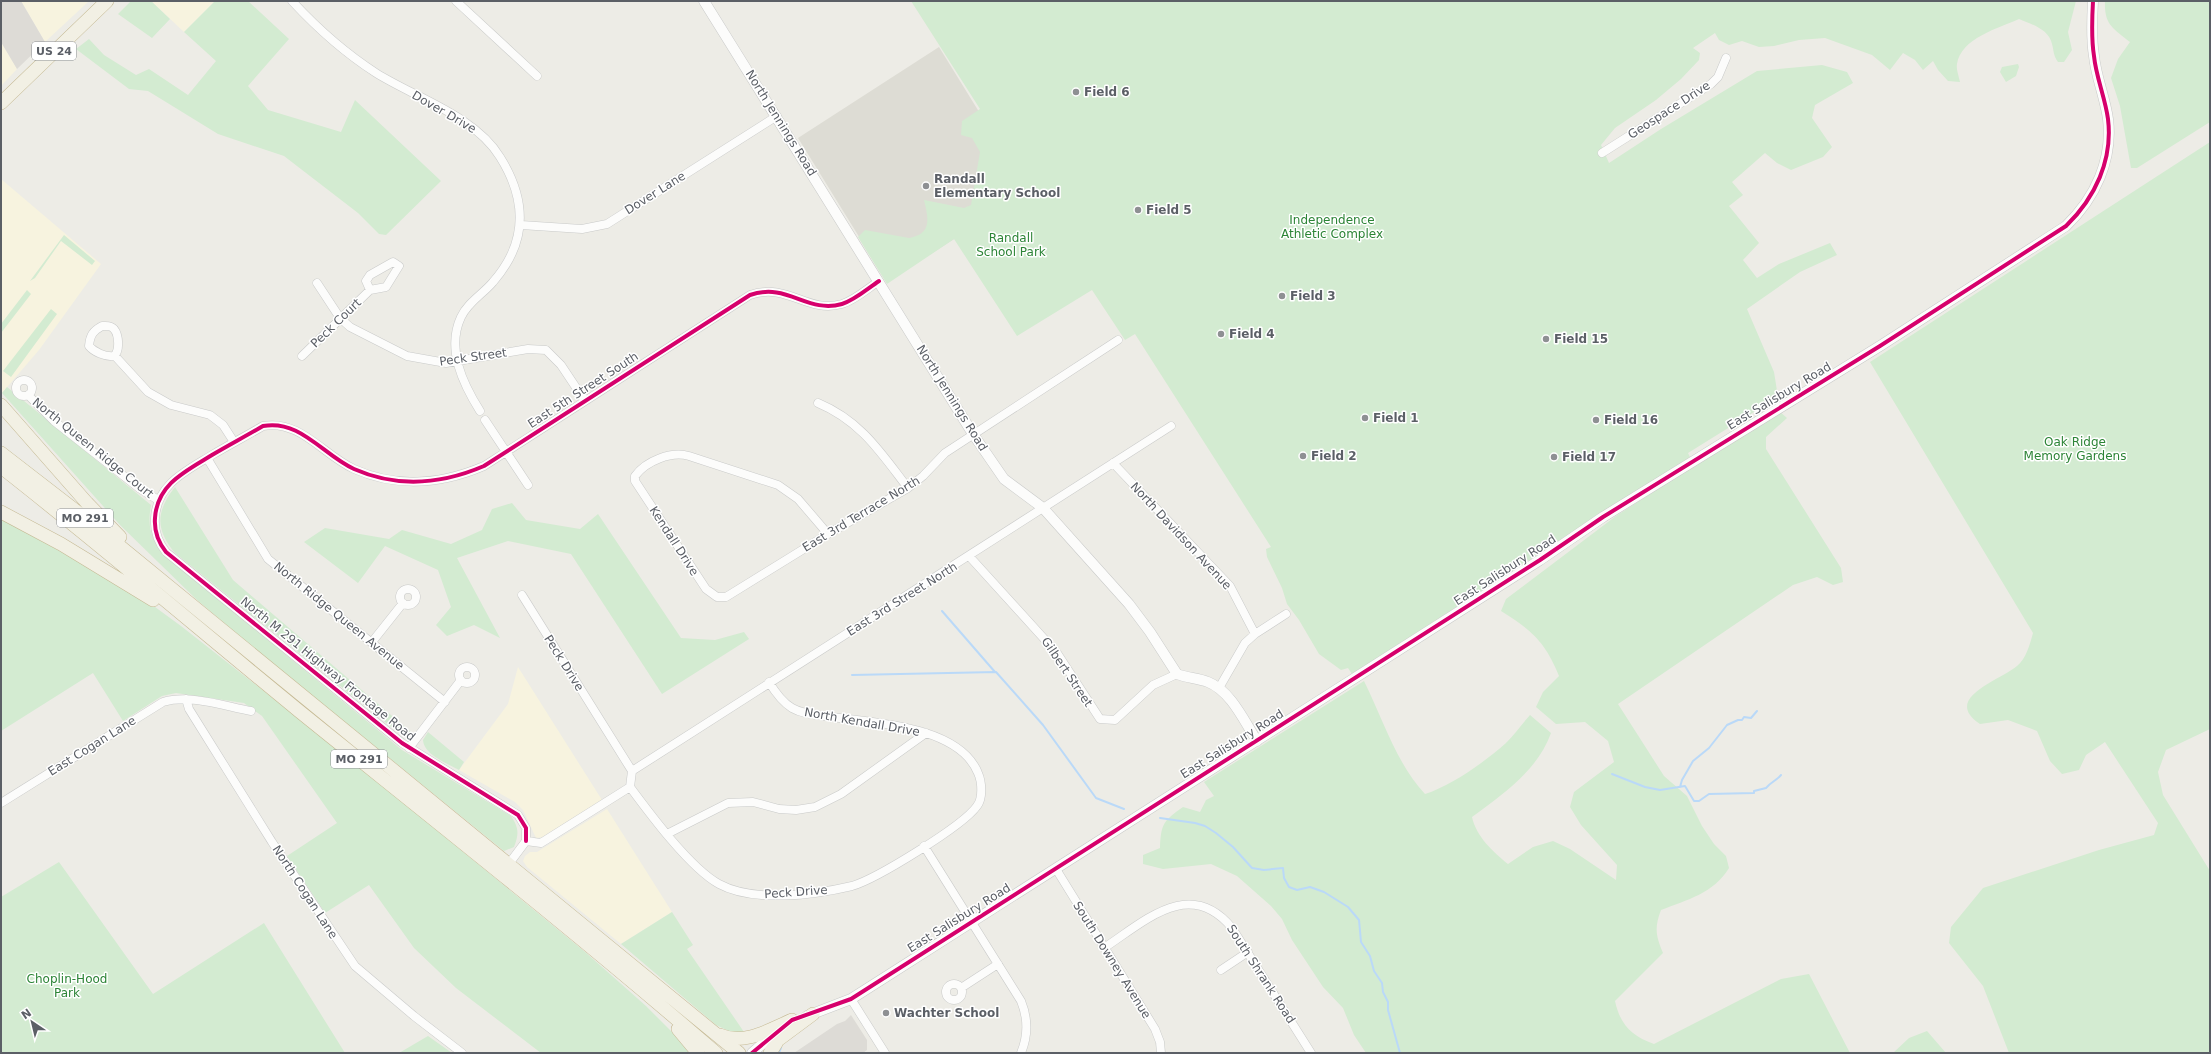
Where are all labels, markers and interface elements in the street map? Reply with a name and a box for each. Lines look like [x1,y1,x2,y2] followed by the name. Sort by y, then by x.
[32,42,76,60] road number: US 24
[743,67,819,179] street label: North Jennings Road
[1625,78,1713,142] street label: Geospace Drive
[1084,85,1130,99] place label: Field 6
[1071,87,1081,97] marker: Field 6
[409,88,479,136] street label: Dover Drive
[622,169,688,217] street label: Dover Lane
[934,172,1060,200] place label: Randall Elementary School
[921,181,931,191] marker: Randall Elementary School
[1146,203,1192,217] place label: Field 5
[1133,205,1143,215] marker: Field 5
[1281,213,1383,241] park label: Independence Athletic Complex
[976,231,1046,259] park label: Randall School Park
[1290,289,1336,303] place label: Field 3
[1277,291,1287,301] marker: Field 3
[308,295,364,350] street label: Peck Court
[1229,327,1275,341] place label: Field 4
[1216,329,1226,339] marker: Field 4
[1554,332,1608,346] place label: Field 15
[1541,334,1551,344] marker: Field 15
[914,342,990,454] street label: North Jennings Road
[438,345,508,369] street label: Peck Street
[525,349,641,431] street label: East 5th Street South
[1724,359,1834,433] street label: East Salisbury Road
[30,395,157,501] street label: North Queen Ridge Court
[1373,411,1419,425] place label: Field 1
[1360,413,1370,423] marker: Field 1
[1604,413,1658,427] place label: Field 16
[1591,415,1601,425] marker: Field 16
[2024,435,2126,463] park label: Oak Ridge Memory Gardens
[1311,449,1357,463] place label: Field 2
[1562,450,1616,464] place label: Field 17
[1298,451,1308,461] marker: Field 2
[1549,452,1559,462] marker: Field 17
[800,473,922,555] street label: East 3rd Terrace North
[1128,479,1234,593] street label: North Davidson Avenue
[646,504,702,578] street label: Kendall Drive
[57,509,113,527] road number: MO 291
[1451,532,1559,608] street label: East Salisbury Road
[271,559,407,673] street label: North Ridge Queen Avenue
[844,559,960,639] street label: East 3rd Street North
[238,594,418,744] street label: North M 291 Highway Frontage Road
[541,632,587,694] street label: Peck Drive
[1039,635,1096,710] street label: Gilbert Street
[803,705,921,739] street label: North Kendall Drive
[1178,707,1286,781] street label: East Salisbury Road
[46,713,138,779] street label: East Cogan Lane
[331,750,387,768] road number: MO 291
[270,843,340,941] street label: North Cogan Lane
[905,881,1013,955] street label: East Salisbury Road
[764,883,828,901] street label: Peck Drive
[1070,899,1154,1021] street label: South Downey Avenue
[1224,922,1298,1026] street label: South Shrank Road
[27,972,107,1000] park label: Choplin-Hood Park
[12,1002,52,1042] north arrow
[19,1006,34,1022] text: N
[894,1006,999,1020] place label: Wachter School
[881,1008,891,1018] marker: Wachter School

